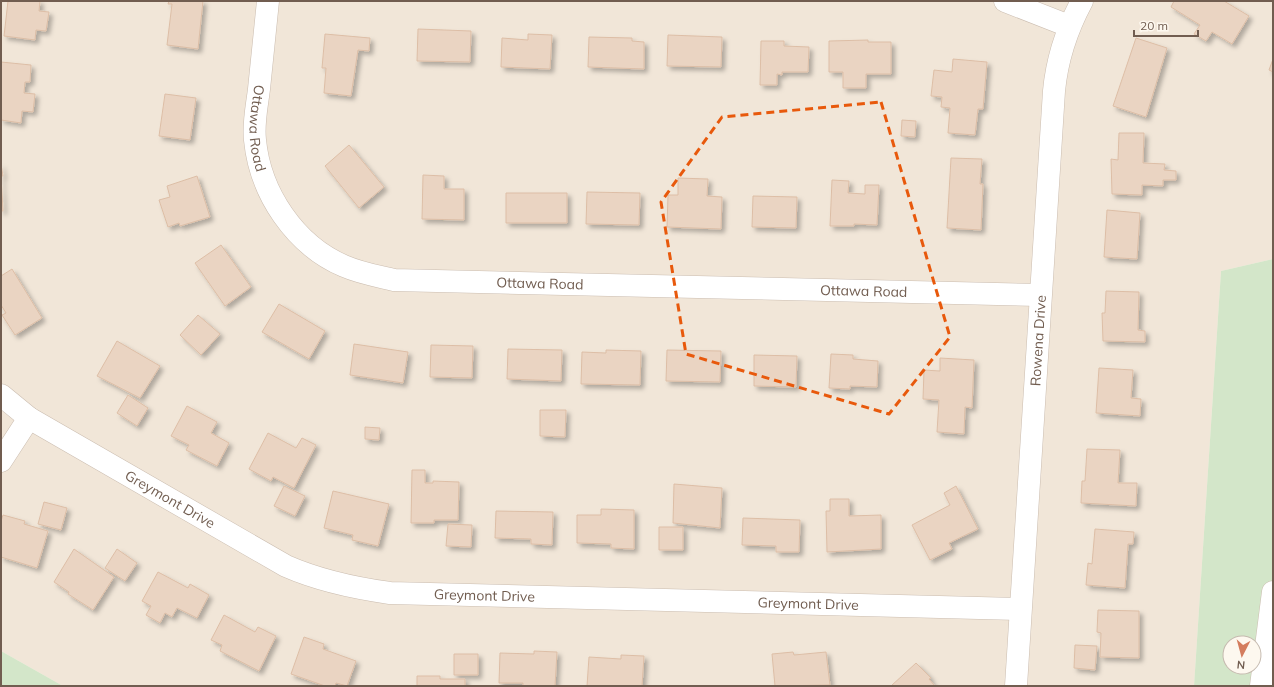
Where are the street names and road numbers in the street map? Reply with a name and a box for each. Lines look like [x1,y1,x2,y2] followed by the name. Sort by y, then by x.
[245,84,270,174] street label: Ottawa Road
[496,273,584,293] street label: Ottawa Road
[820,281,908,301] street label: Ottawa Road
[1026,295,1050,387] street label: Rowena Drive
[122,466,218,532] street label: Greymont Drive
[434,585,535,606] street label: Greymont Drive
[757,593,859,614] street label: Greymont Drive

